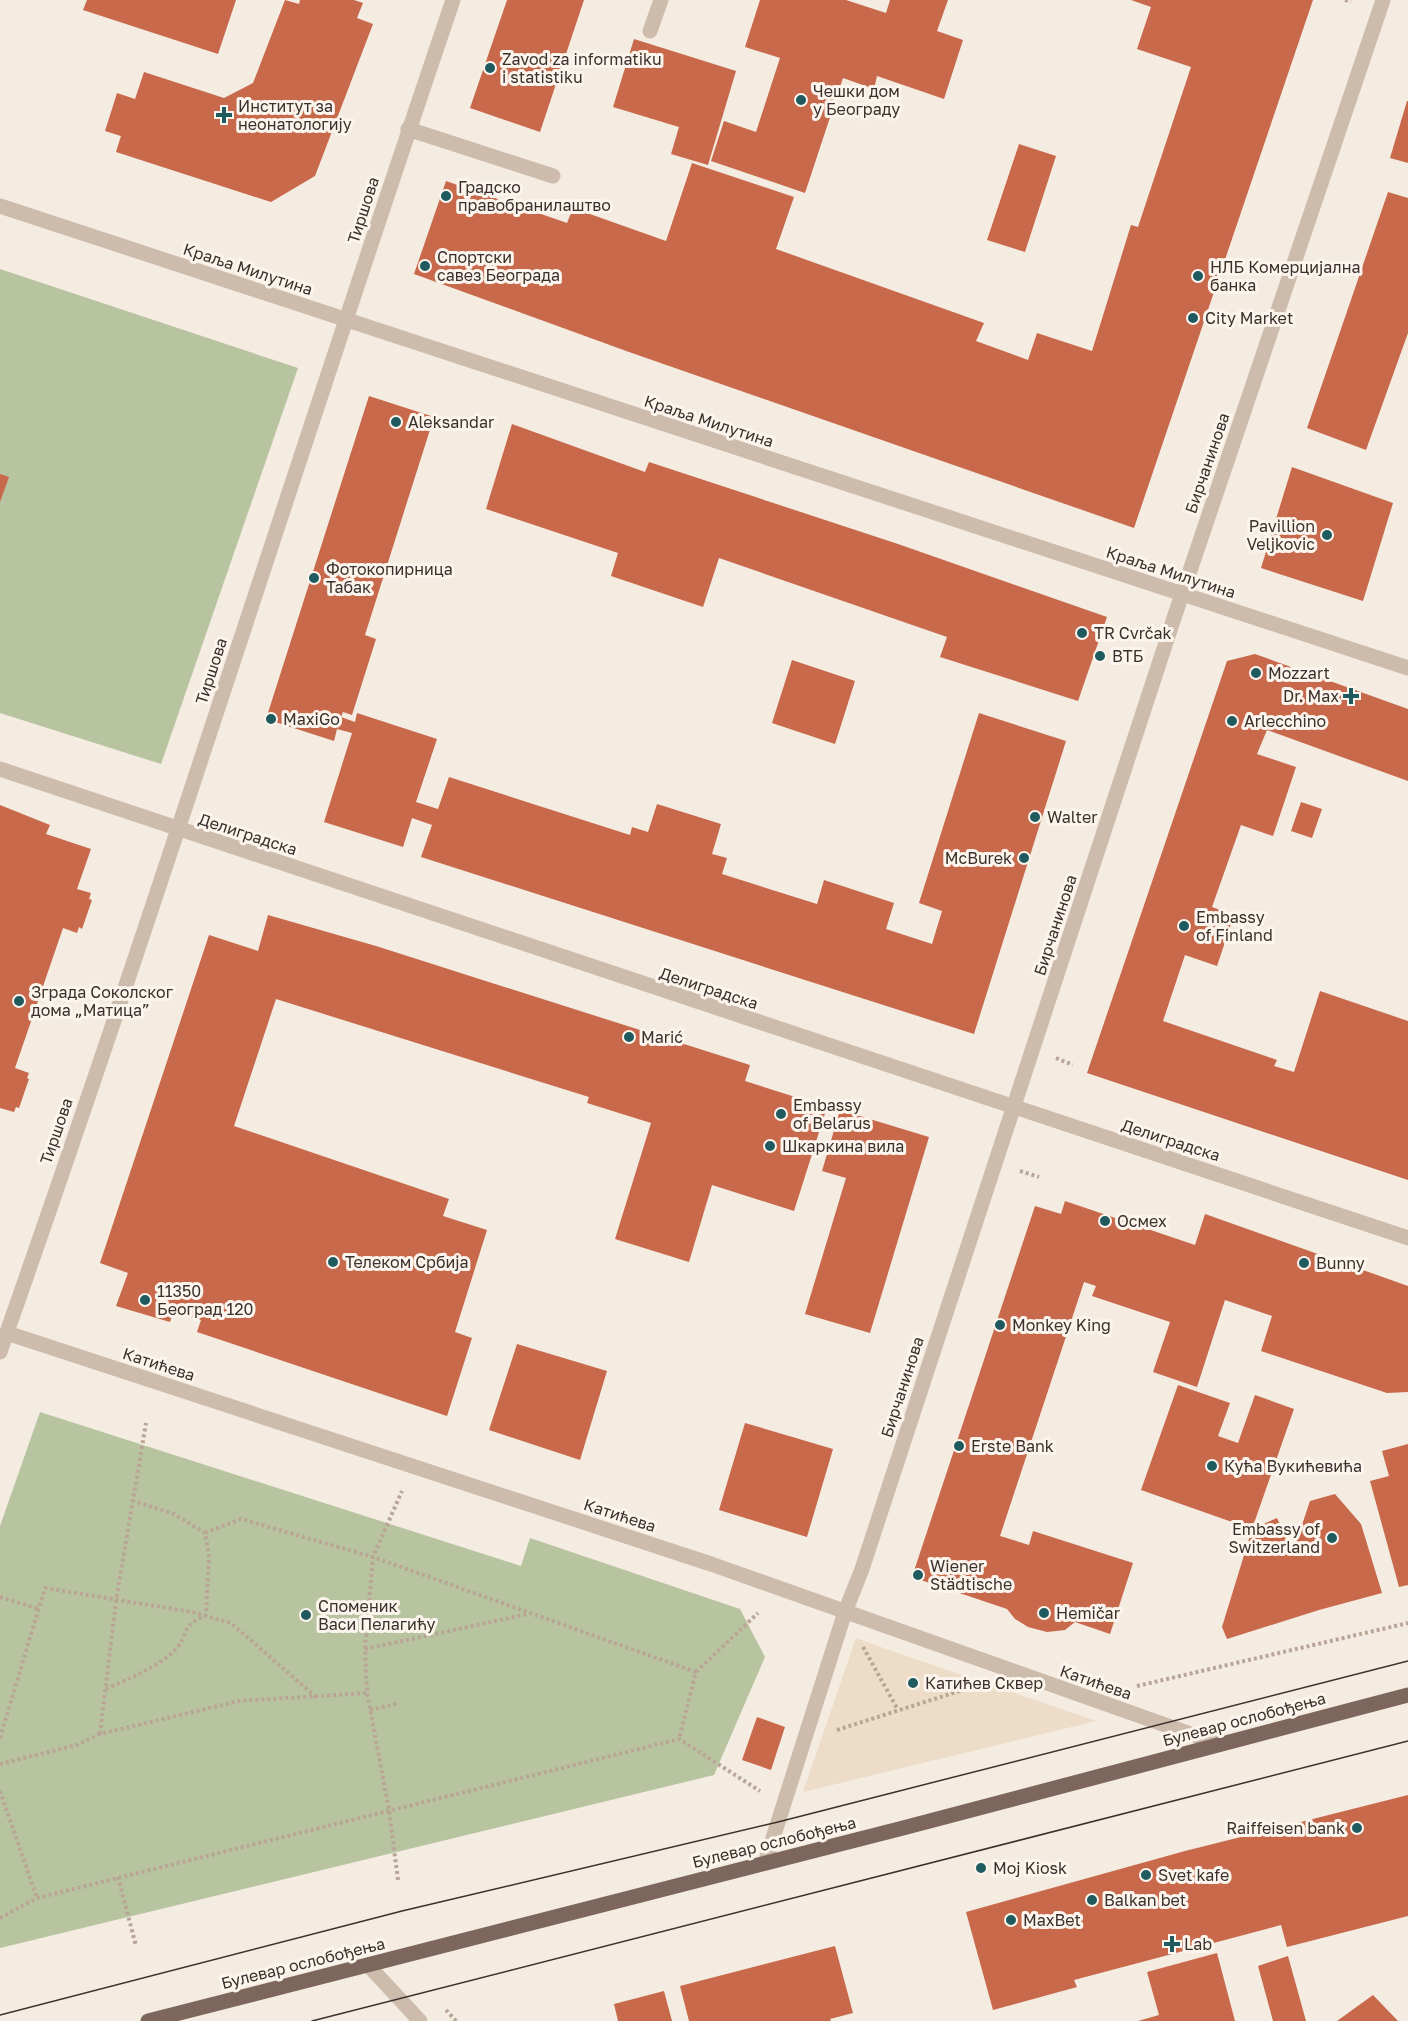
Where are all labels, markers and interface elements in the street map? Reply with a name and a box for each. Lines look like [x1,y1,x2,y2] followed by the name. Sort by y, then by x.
[502,49,662,87] place label: Zavod za informatiku i statistiku
[483,61,497,75] marker: Zavod za informatiku i statistiku
[813,81,900,119] place label: Чешки дом у Београду
[794,93,808,107] marker: Чешки дом у Београду
[238,96,352,134] place label: Институт за неонатологију
[215,106,233,124] marker: Институт за неонатологију
[343,174,383,246] street label: Тиршова
[458,177,611,215] place label: Градско правобранилаштво
[439,189,453,203] marker: Градско правобранилаштво
[181,239,315,299] street label: Краља Милутина
[437,247,560,285] place label: Спортски савез Београда
[1210,257,1361,295] place label: НЛБ Комерцијална банка
[418,259,432,273] marker: Спортски савез Београда
[1191,269,1205,283] marker: НЛБ Комерцијална банка
[1205,308,1293,328] place label: City Market
[1186,311,1200,325] marker: City Market
[642,391,776,451] street label: Краља Милутина
[1180,410,1234,516] street label: Бирчанинова
[408,412,494,432] place label: Aleksandar
[389,415,403,429] marker: Aleksandar
[1247,516,1315,554] place label: Pavillion Veljkovic
[1320,528,1334,542] marker: Pavillion Veljkovic
[1104,542,1238,602] street label: Краља Милутина
[326,559,453,597] place label: Фотокопирница Табак
[307,571,321,585] marker: Фотокопирница Табак
[1094,623,1172,643] place label: TR Cvrčak
[1075,626,1089,640] marker: TR Cvrčak
[191,635,231,707] street label: Тиршова
[1112,646,1143,666] place label: ВТБ
[1093,649,1107,663] marker: ВТБ
[1268,663,1330,683] place label: Mozzart
[1249,666,1263,680] marker: Mozzart
[1283,686,1339,706] place label: Dr. Max
[1344,689,1358,703] marker: Dr. Max
[283,709,340,729] place label: MaxiGo
[1244,711,1326,731] place label: Arlecchino
[264,712,278,726] marker: MaxiGo
[1225,714,1239,728] marker: Arlecchino
[1047,807,1097,827] place label: Walter
[196,809,300,859] street label: Делиградска
[1028,810,1042,824] marker: Walter
[945,848,1012,868] place label: McBurek
[1017,851,1031,865] marker: McBurek
[1029,872,1081,978] street label: Бирчанинова
[1196,907,1273,945] place label: Embassy of Finland
[1177,919,1191,933] marker: Embassy of Finland
[657,963,761,1013] street label: Делиградска
[31,982,174,1020] place label: Зграда Соколског дома „Матица”
[12,994,26,1008] marker: Зграда Соколског дома „Матица”
[641,1027,683,1047] place label: Marić
[622,1030,636,1044] marker: Marić
[35,1095,77,1167] street label: Тиршова
[793,1095,871,1133] place label: Embassy of Belarus
[774,1107,788,1121] marker: Embassy of Belarus
[1119,1115,1223,1165] street label: Делиградска
[782,1136,904,1156] place label: Шкаркина вила
[763,1139,777,1153] marker: Шкаркина вила
[1117,1211,1167,1231] place label: Осмех
[1098,1214,1112,1228] marker: Осмех
[345,1252,469,1272] place label: Телеком Србија
[1316,1253,1365,1273] place label: Bunny
[326,1255,340,1269] marker: Телеком Србија
[1297,1256,1311,1270] marker: Bunny
[157,1281,253,1319] place label: 11350 Београд 120
[138,1293,152,1307] marker: 11350 Београд 120
[1012,1315,1111,1335] place label: Monkey King
[993,1318,1007,1332] marker: Monkey King
[876,1334,928,1440] street label: Бирчанинова
[120,1343,198,1385] street label: Катићева
[971,1436,1054,1456] place label: Erste Bank
[952,1439,966,1453] marker: Erste Bank
[1224,1456,1362,1476] place label: Кућа Вукићевића
[1205,1459,1219,1473] marker: Кућа Вукићевића
[581,1494,659,1536] street label: Катићева
[1228,1519,1320,1557] place label: Embassy of Switzerland
[1325,1531,1339,1545] marker: Embassy of Switzerland
[930,1556,1012,1594] place label: Wiener Städtische
[911,1568,925,1582] marker: Wiener Städtische
[318,1596,435,1634] place label: Споменик Васи Пелагићу
[1056,1603,1120,1623] place label: Hemičar
[1037,1606,1051,1620] marker: Hemičar
[299,1608,313,1622] marker: Споменик Васи Пелагићу
[1057,1660,1135,1704] street label: Катићева
[925,1673,1043,1693] place label: Катићев Сквер
[906,1676,920,1690] marker: Катићев Сквер
[1160,1688,1328,1750] street label: Булевар ослобођења
[690,1812,858,1872] street label: Булевар ослобођења
[1226,1818,1345,1838] place label: Raiffeisen bank
[1350,1821,1364,1835] marker: Raiffeisen bank
[993,1858,1067,1878] place label: Moj Kiosk
[974,1861,988,1875] marker: Moj Kiosk
[1158,1865,1229,1885] place label: Svet kafe
[1139,1868,1153,1882] marker: Svet kafe
[1104,1890,1186,1910] place label: Balkan bet
[1085,1893,1099,1907] marker: Balkan bet
[1023,1910,1081,1930] place label: MaxBet
[1004,1913,1018,1927] marker: MaxBet
[219,1933,387,1993] street label: Булевар ослобођења
[1184,1934,1212,1954] place label: Lab
[1165,1937,1179,1951] marker: Lab

